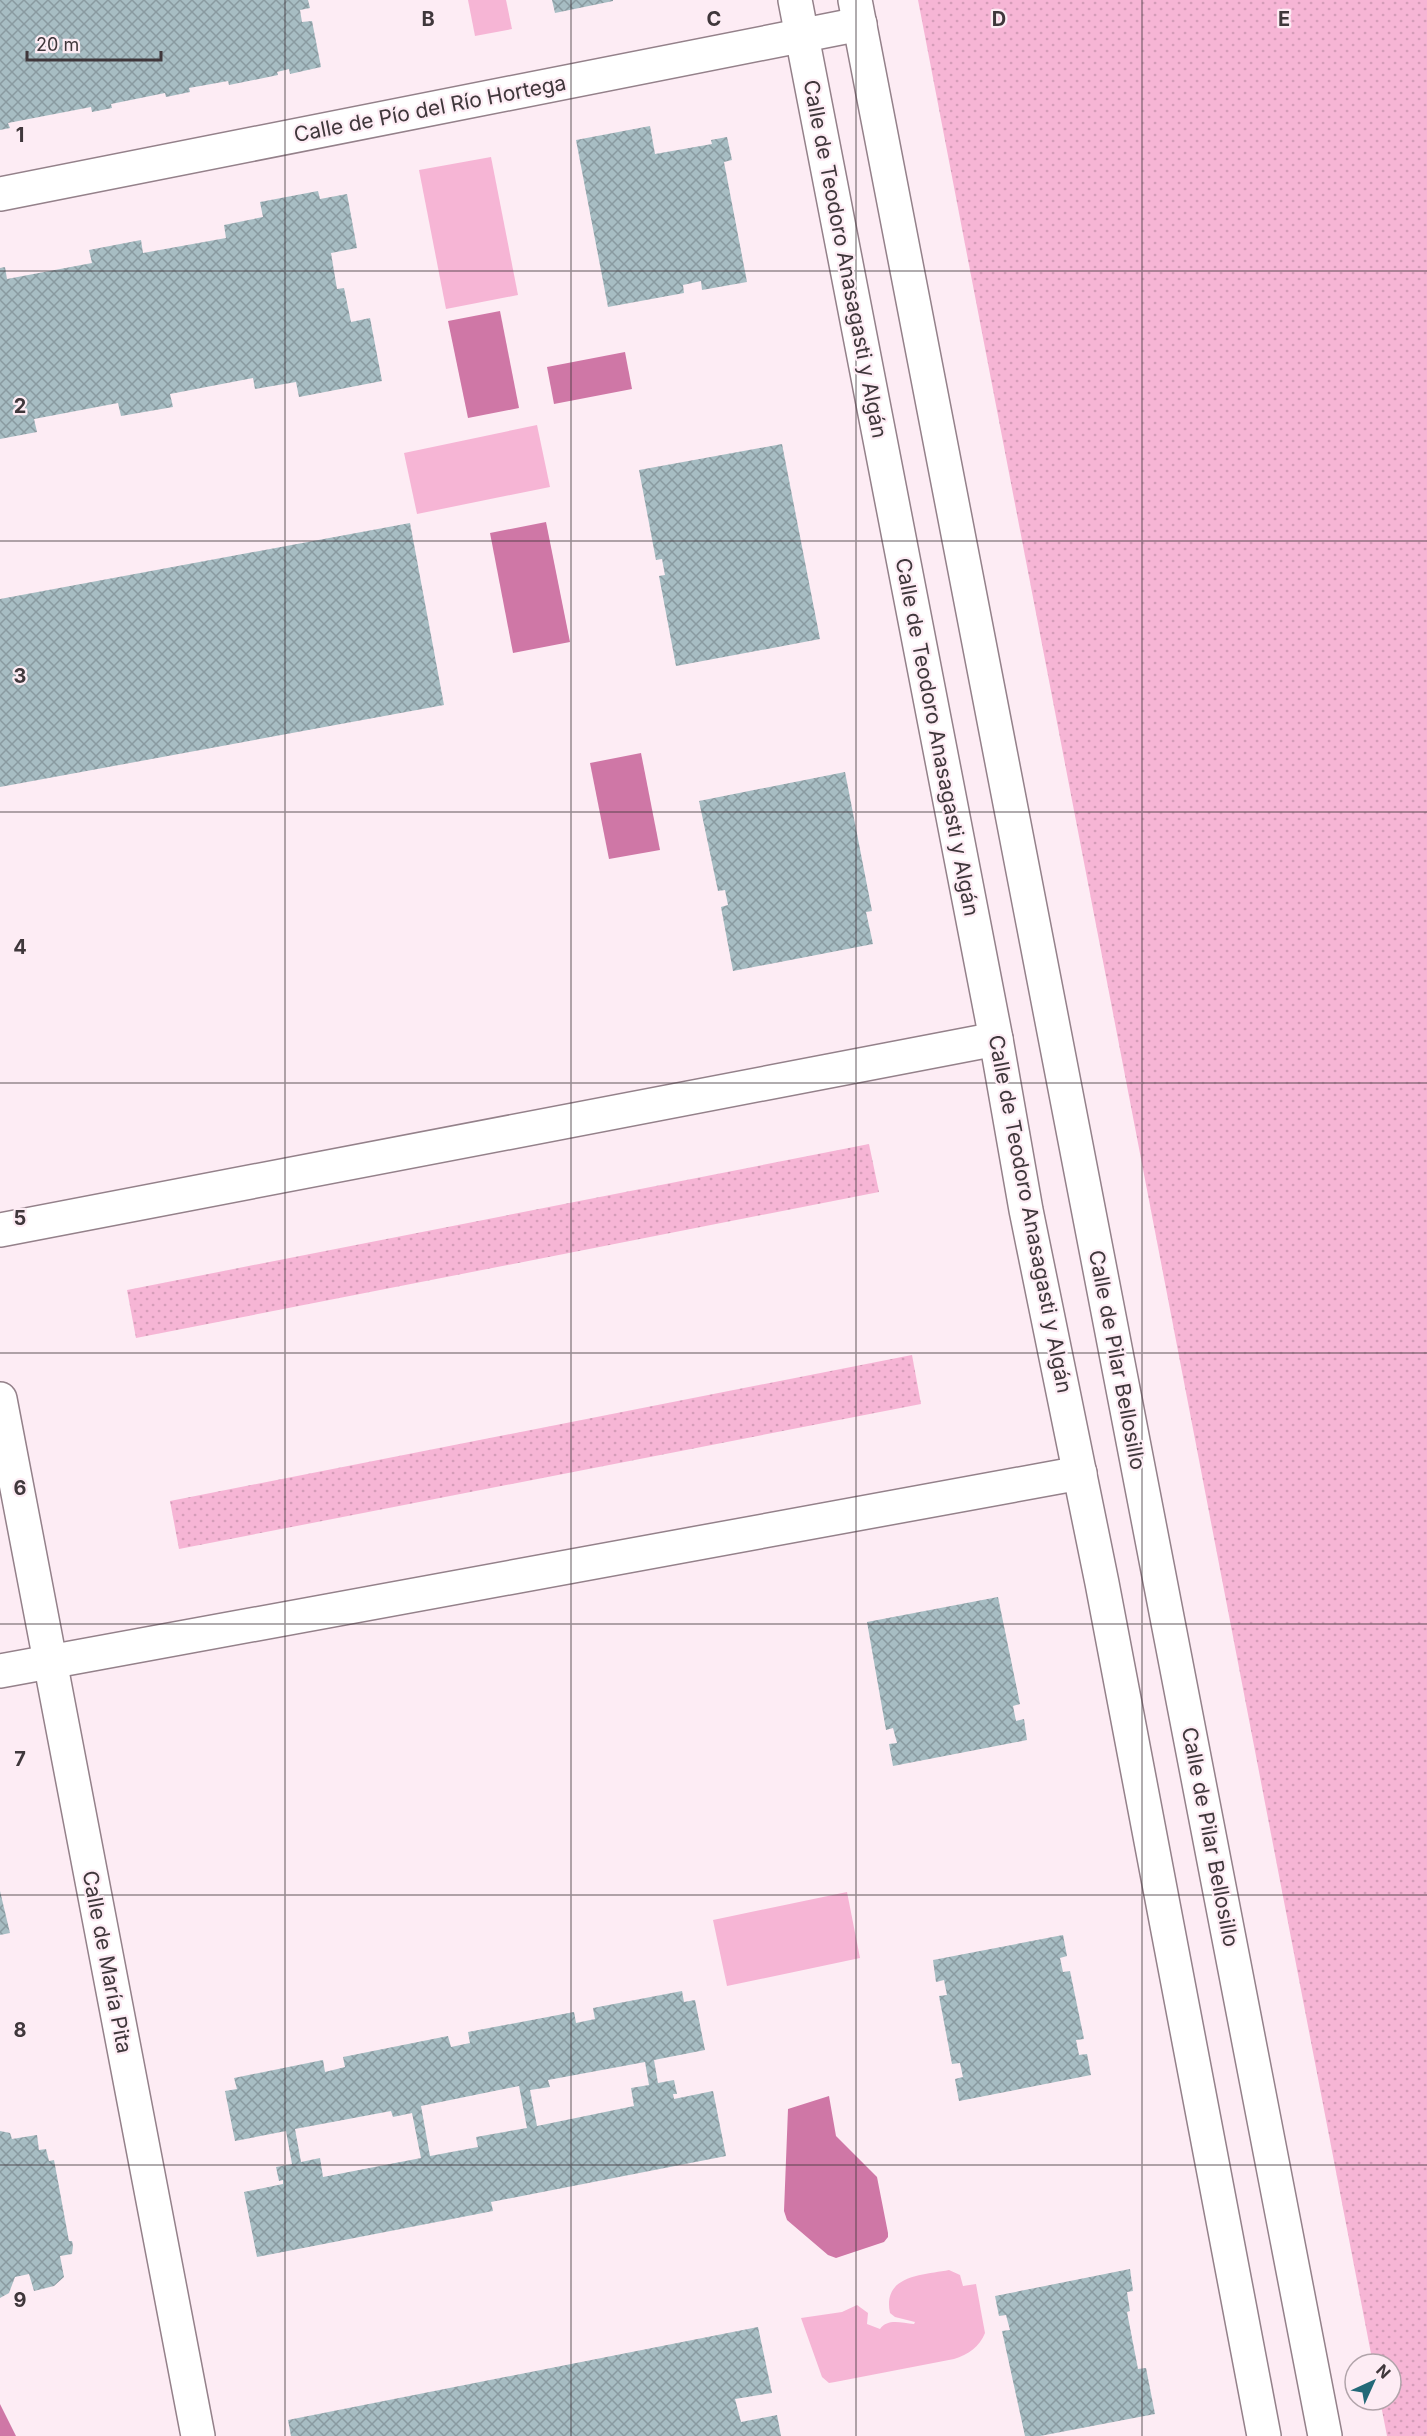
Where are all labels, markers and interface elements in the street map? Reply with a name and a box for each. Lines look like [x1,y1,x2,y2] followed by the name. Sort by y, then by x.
[421,7,435,31] text: B
[707,7,721,31] text: C
[992,7,1006,31] text: D
[1278,7,1290,31] text: E
[27,24,160,62] scale bar
[36,34,79,55] text: 20 m
[292,70,568,147] street label: Calle de Pío del Río Hortega
[798,78,893,440] street label: Calle de Teodoro Anasagasti y Algán
[16,123,24,147] text: 1
[14,394,26,418] text: 2
[890,556,985,918] street label: Calle de Teodoro Anasagasti y Algán
[14,664,26,688] text: 3
[13,935,27,959] text: 4
[983,1033,1078,1395] street label: Calle de Teodoro Anasagasti y Algán
[14,1206,26,1230] text: 5
[1084,1248,1151,1472] street label: Calle de Pilar Bellosillo
[14,1476,27,1500] text: 6
[1177,1725,1244,1949] street label: Calle de Pilar Bellosillo
[14,1747,26,1771] text: 7
[78,1868,137,2055] street label: Calle de María Pita
[13,2018,27,2042] text: 8
[14,2288,27,2312] text: 9
[1343,2352,1403,2412] north arrow
[1372,2360,1395,2383] text: N

